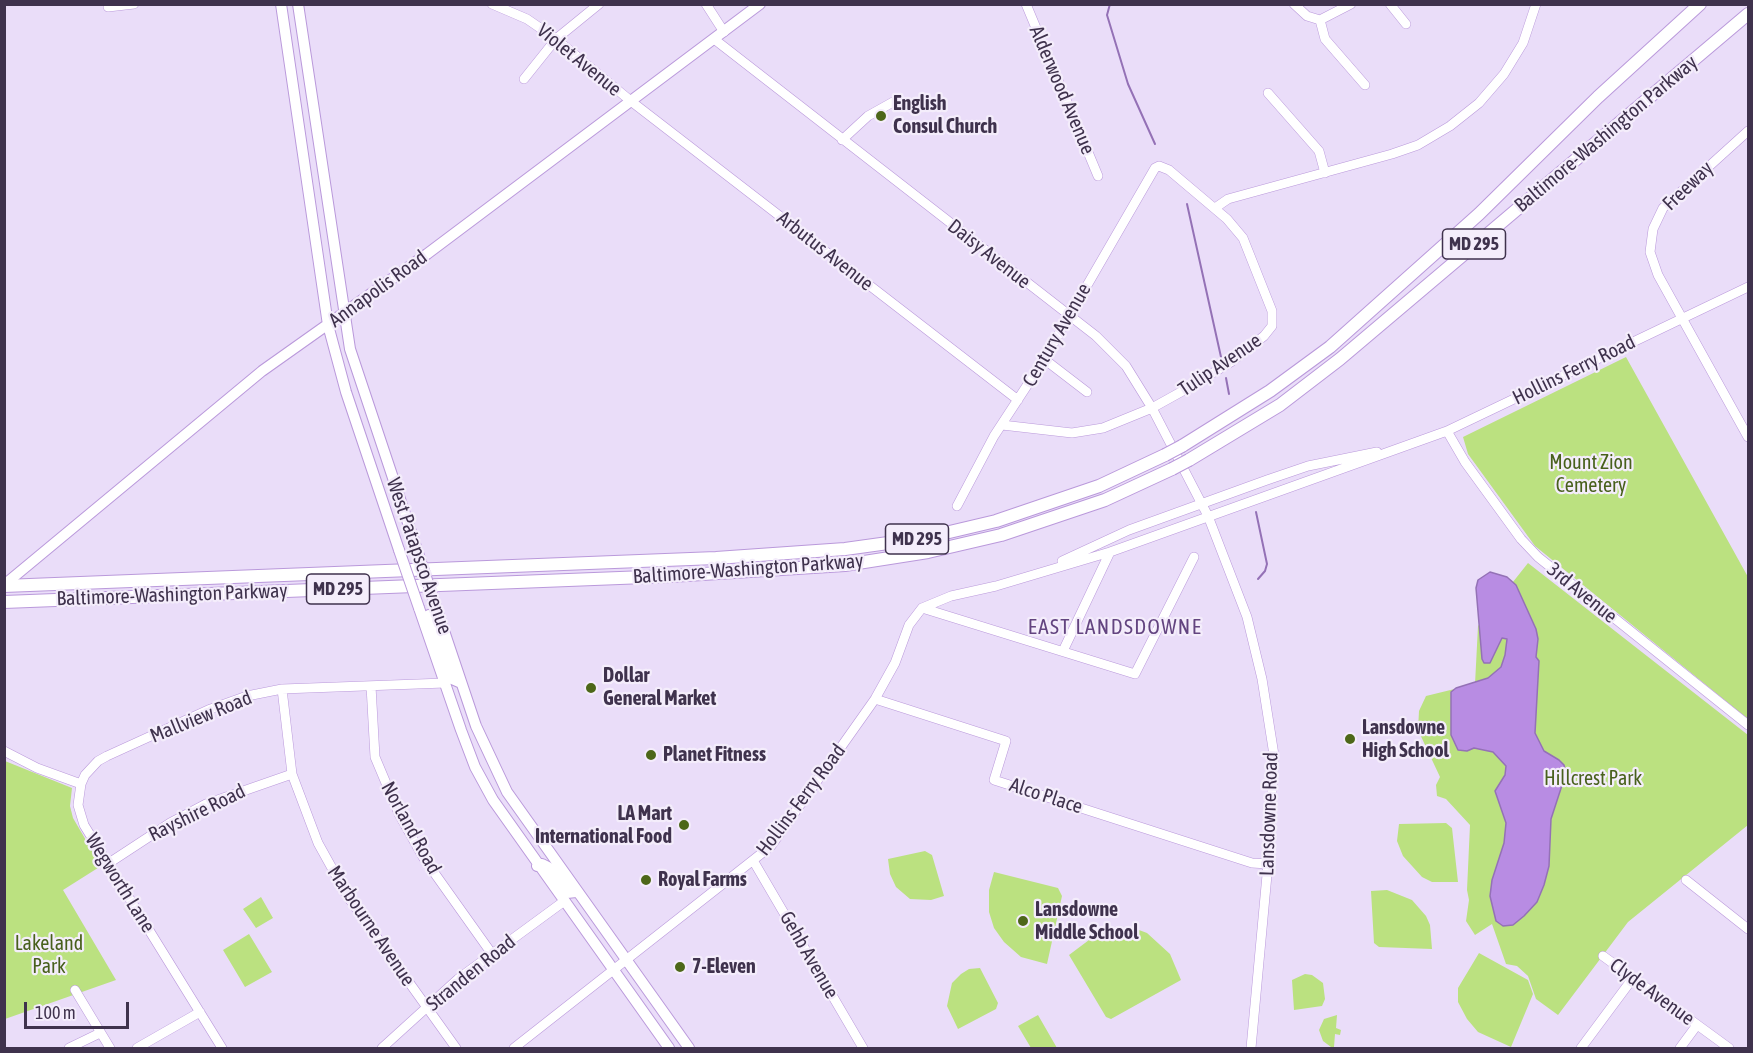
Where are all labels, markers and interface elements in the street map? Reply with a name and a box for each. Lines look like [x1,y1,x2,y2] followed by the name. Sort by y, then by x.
[532,19,626,101] street label: Violet Avenue
[1024,22,1100,158] street label: Alderwood Avenue
[1510,51,1702,217] street label: Baltimore-Washington Parkway
[893,92,997,139] place label: English Consul Church
[874,109,888,123] marker: English Consul Church
[1658,156,1718,216] street label: Freeway
[772,206,878,296] street label: Arbutus Avenue
[943,214,1035,294] street label: Daisy Avenue
[1442,229,1506,259] road number: MD 295
[324,245,432,333] street label: Annapolis Road
[1018,279,1096,391] street label: Century Avenue
[1174,329,1266,401] street label: Tulip Avenue
[1509,330,1639,410] street label: Hollins Ferry Road
[1549,451,1633,498] park label: Mount Zion Cemetery
[381,475,457,637] street label: West Patapsco Avenue
[886,524,948,554] road number: MD 295
[632,549,864,589] street label: Baltimore-Washington Parkway
[1542,558,1622,628] street label: 3rd Avenue
[306,574,370,604] road number: MD 295
[56,579,288,611] street label: Baltimore-Washington Parkway
[1028,614,1202,640] district label: EAST LANDSDOWNE
[603,664,716,711] place label: Dollar General Market
[584,681,598,695] marker: Dollar General Market
[147,686,255,748] street label: Mallview Road
[1362,716,1449,763] place label: Lansdowne High School
[1343,732,1357,746] marker: Lansdowne High School
[751,740,851,860] street label: Hollins Ferry Road
[663,743,766,767] place label: Planet Fitness
[644,748,658,762] marker: Planet Fitness
[1255,752,1283,876] street label: Lansdowne Road
[1544,767,1642,791] park label: Hillcrest Park
[1006,773,1086,819] street label: Alco Place
[376,778,446,878] street label: Norland Road
[145,779,249,847] street label: Rayshire Road
[535,802,672,849] place label: LA Mart International Food
[677,818,691,832] marker: LA Mart International Food
[80,829,160,937] street label: Wegworth Lane
[322,861,420,991] street label: Marbourne Avenue
[658,868,747,892] place label: Royal Farms
[639,873,653,887] marker: Royal Farms
[1035,898,1138,945] place label: Lansdowne Middle School
[774,907,844,1003] street label: Gehb Avenue
[1016,914,1030,928] marker: Lansdowne Middle School
[422,930,520,1016] street label: Stranden Road
[15,932,83,979] park label: Lakeland Park
[1605,953,1699,1031] street label: Clyde Avenue
[692,955,756,979] place label: 7-Eleven
[673,960,687,974] marker: 7-Eleven
[27,990,132,1028] scale bar
[35,1002,76,1023] text: 100 m

